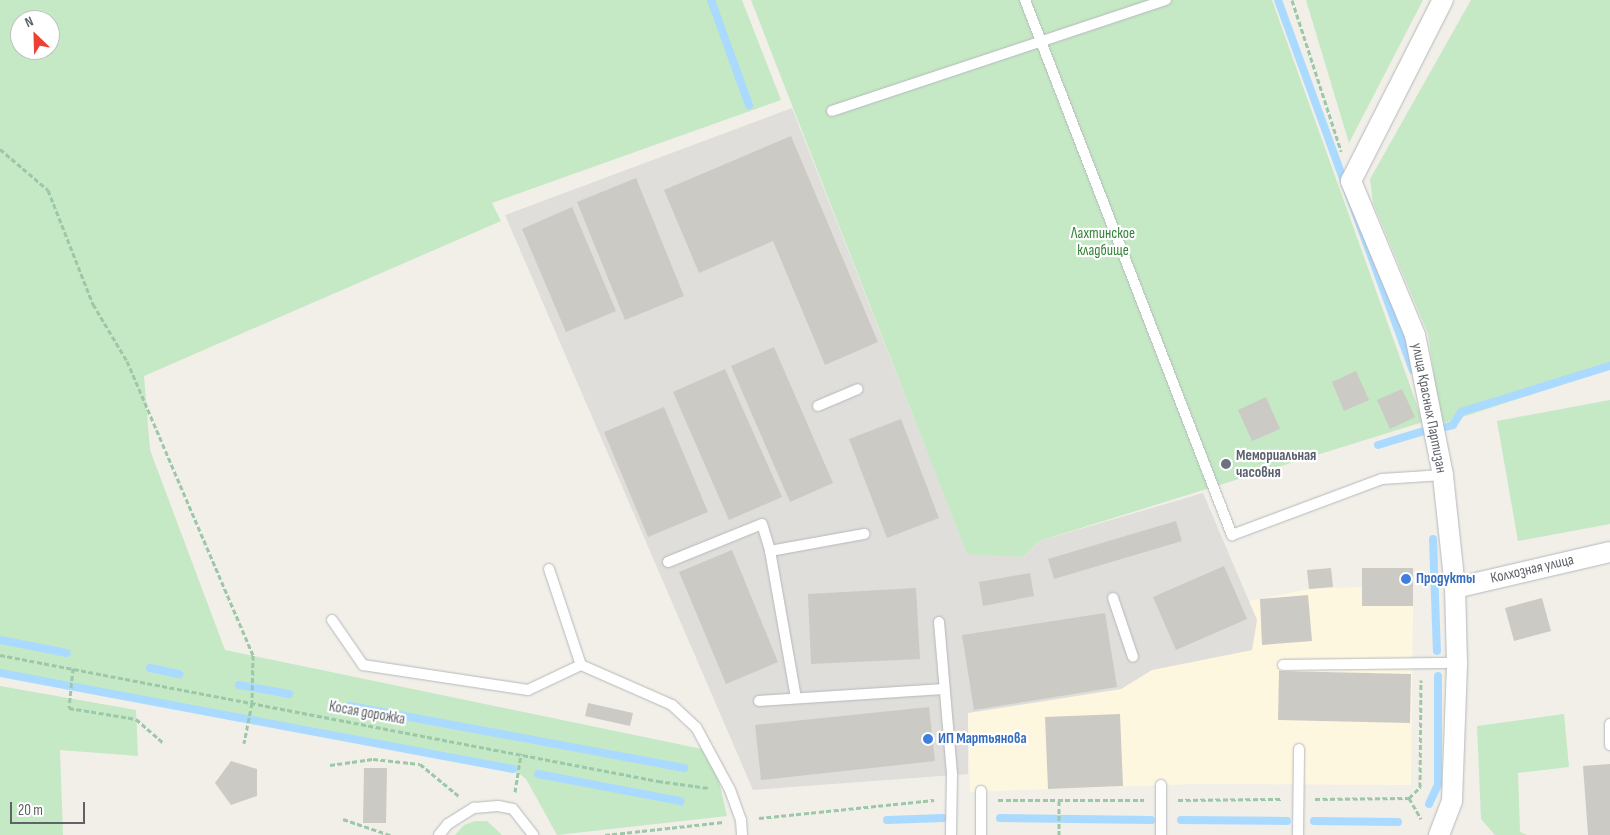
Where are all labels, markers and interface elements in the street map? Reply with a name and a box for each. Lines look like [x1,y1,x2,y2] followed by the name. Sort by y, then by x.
[10,10,60,60] north arrow
[22,12,36,31] text: N
[1071,224,1135,259] park label: Лахтинское кладбище
[1408,342,1450,474] street label: улица Красных Партизан
[1236,446,1316,481] place label: Мемориальная часовня
[1220,458,1232,470] marker: Мемориальная часовня
[1489,551,1575,587] street label: Колхозная улица
[1416,570,1475,588] place label: Продукты
[1400,573,1412,585] marker: Продукты
[328,697,406,729] street label: Косая дорожка
[938,730,1027,748] place label: ИП Мартьянова
[922,733,934,745] marker: ИП Мартьянова
[12,792,88,824] scale bar
[18,801,43,820] text: 20 m

